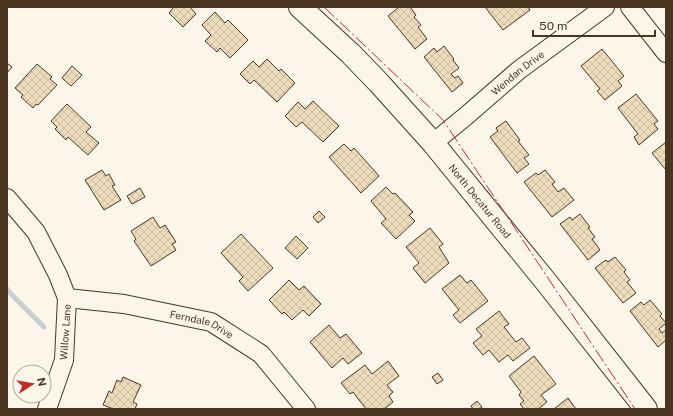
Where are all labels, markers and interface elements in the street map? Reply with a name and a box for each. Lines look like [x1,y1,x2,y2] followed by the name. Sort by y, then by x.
[533,12,655,38] scale bar
[539,19,567,33] text: 50 m
[489,48,546,97] street label: Wendan Drive
[446,161,514,240] street label: North Decatur Road
[57,303,73,360] street label: Willow Lane
[169,308,236,341] street label: Ferndale Drive
[12,364,52,404] north arrow
[35,376,49,387] text: N

